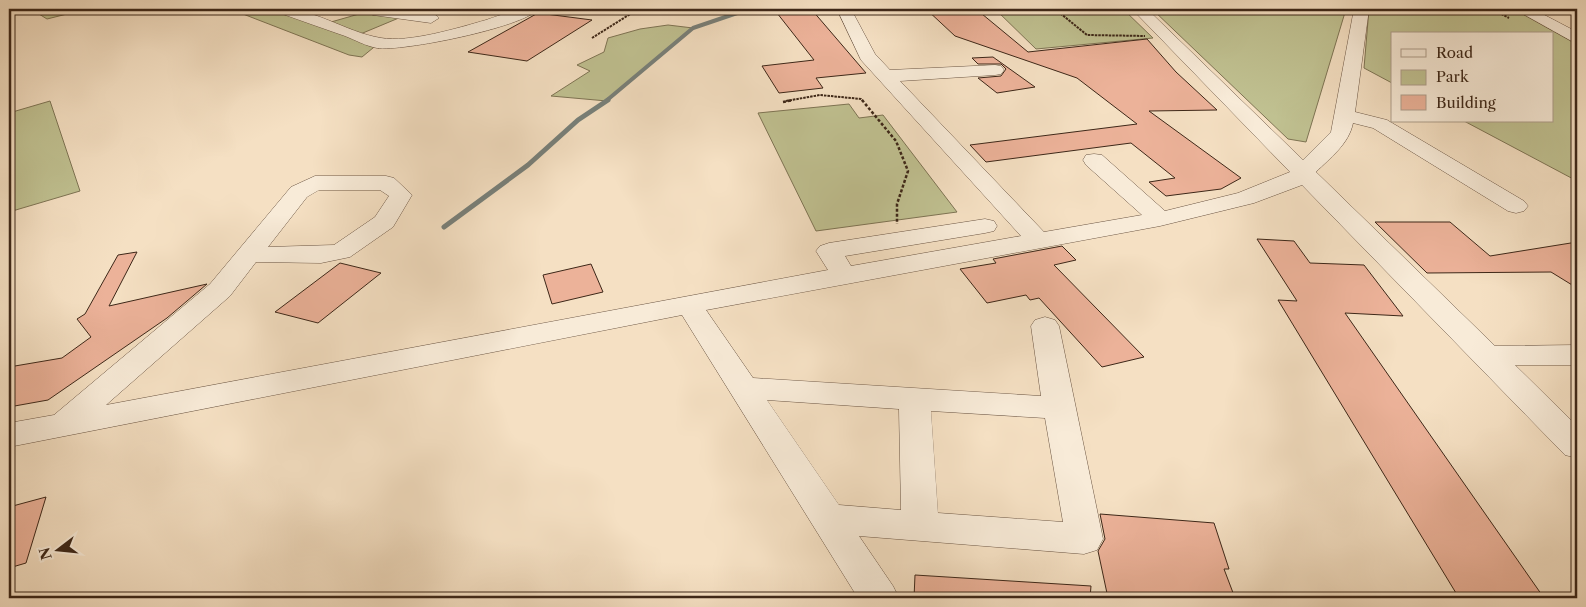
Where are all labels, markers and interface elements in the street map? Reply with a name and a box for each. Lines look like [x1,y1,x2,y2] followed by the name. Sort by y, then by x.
[1391,32,1554,122] legend
[1436,43,1473,62] text: Road
[1436,67,1470,86] text: Park
[1436,93,1496,112] text: Building
[32,524,82,574] north arrow
[35,545,56,562] text: N

